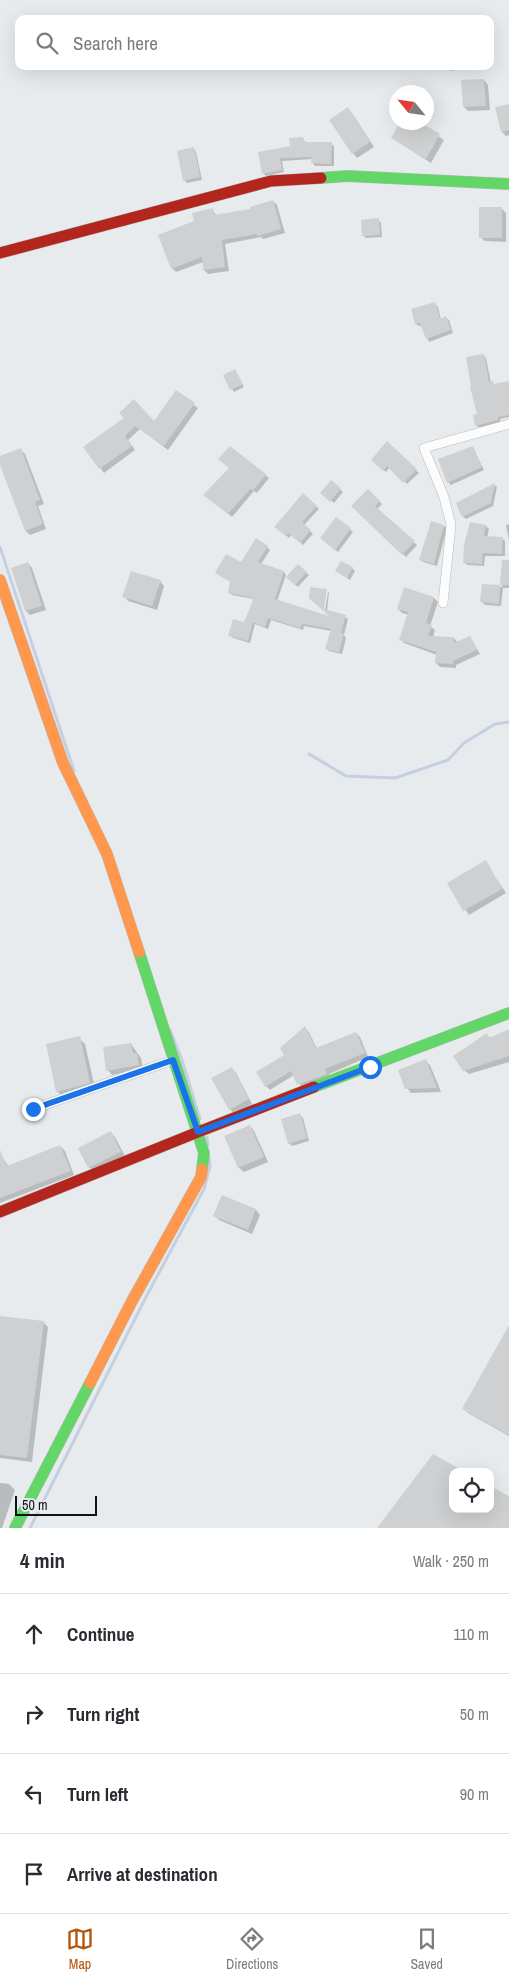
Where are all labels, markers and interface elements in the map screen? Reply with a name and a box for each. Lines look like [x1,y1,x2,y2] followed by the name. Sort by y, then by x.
[15,15,494,70] search box
[33,29,61,57] icon: search
[73,30,158,56] text: Search here
[389,85,434,130] north arrow
[359,1056,382,1079] route start
[22,1098,45,1121] route end
[449,1468,494,1513] map controls
[449,1468,494,1513] button: locate
[15,1493,98,1516] scale bar
[22,1496,48,1514] text: 50 m
[20,1546,65,1575] text: 4 min
[413,1550,489,1572] text: Walk · 250 m
[20,1620,48,1648] icon: ahead
[67,1621,135,1647] text: Continue
[453,1623,489,1645] text: 110 m
[20,1700,48,1728] icon: right
[67,1701,139,1727] text: Turn right
[460,1703,489,1725] text: 50 m
[20,1780,48,1808] icon: left
[67,1781,128,1807] text: Turn left
[460,1783,489,1805] text: 90 m
[20,1860,48,1888] icon: arrive
[67,1861,218,1887] text: Arrive at destination
[66,1925,94,1973] tab: Map
[226,1925,278,1973] tab: Directions
[410,1925,443,1973] tab: Saved

